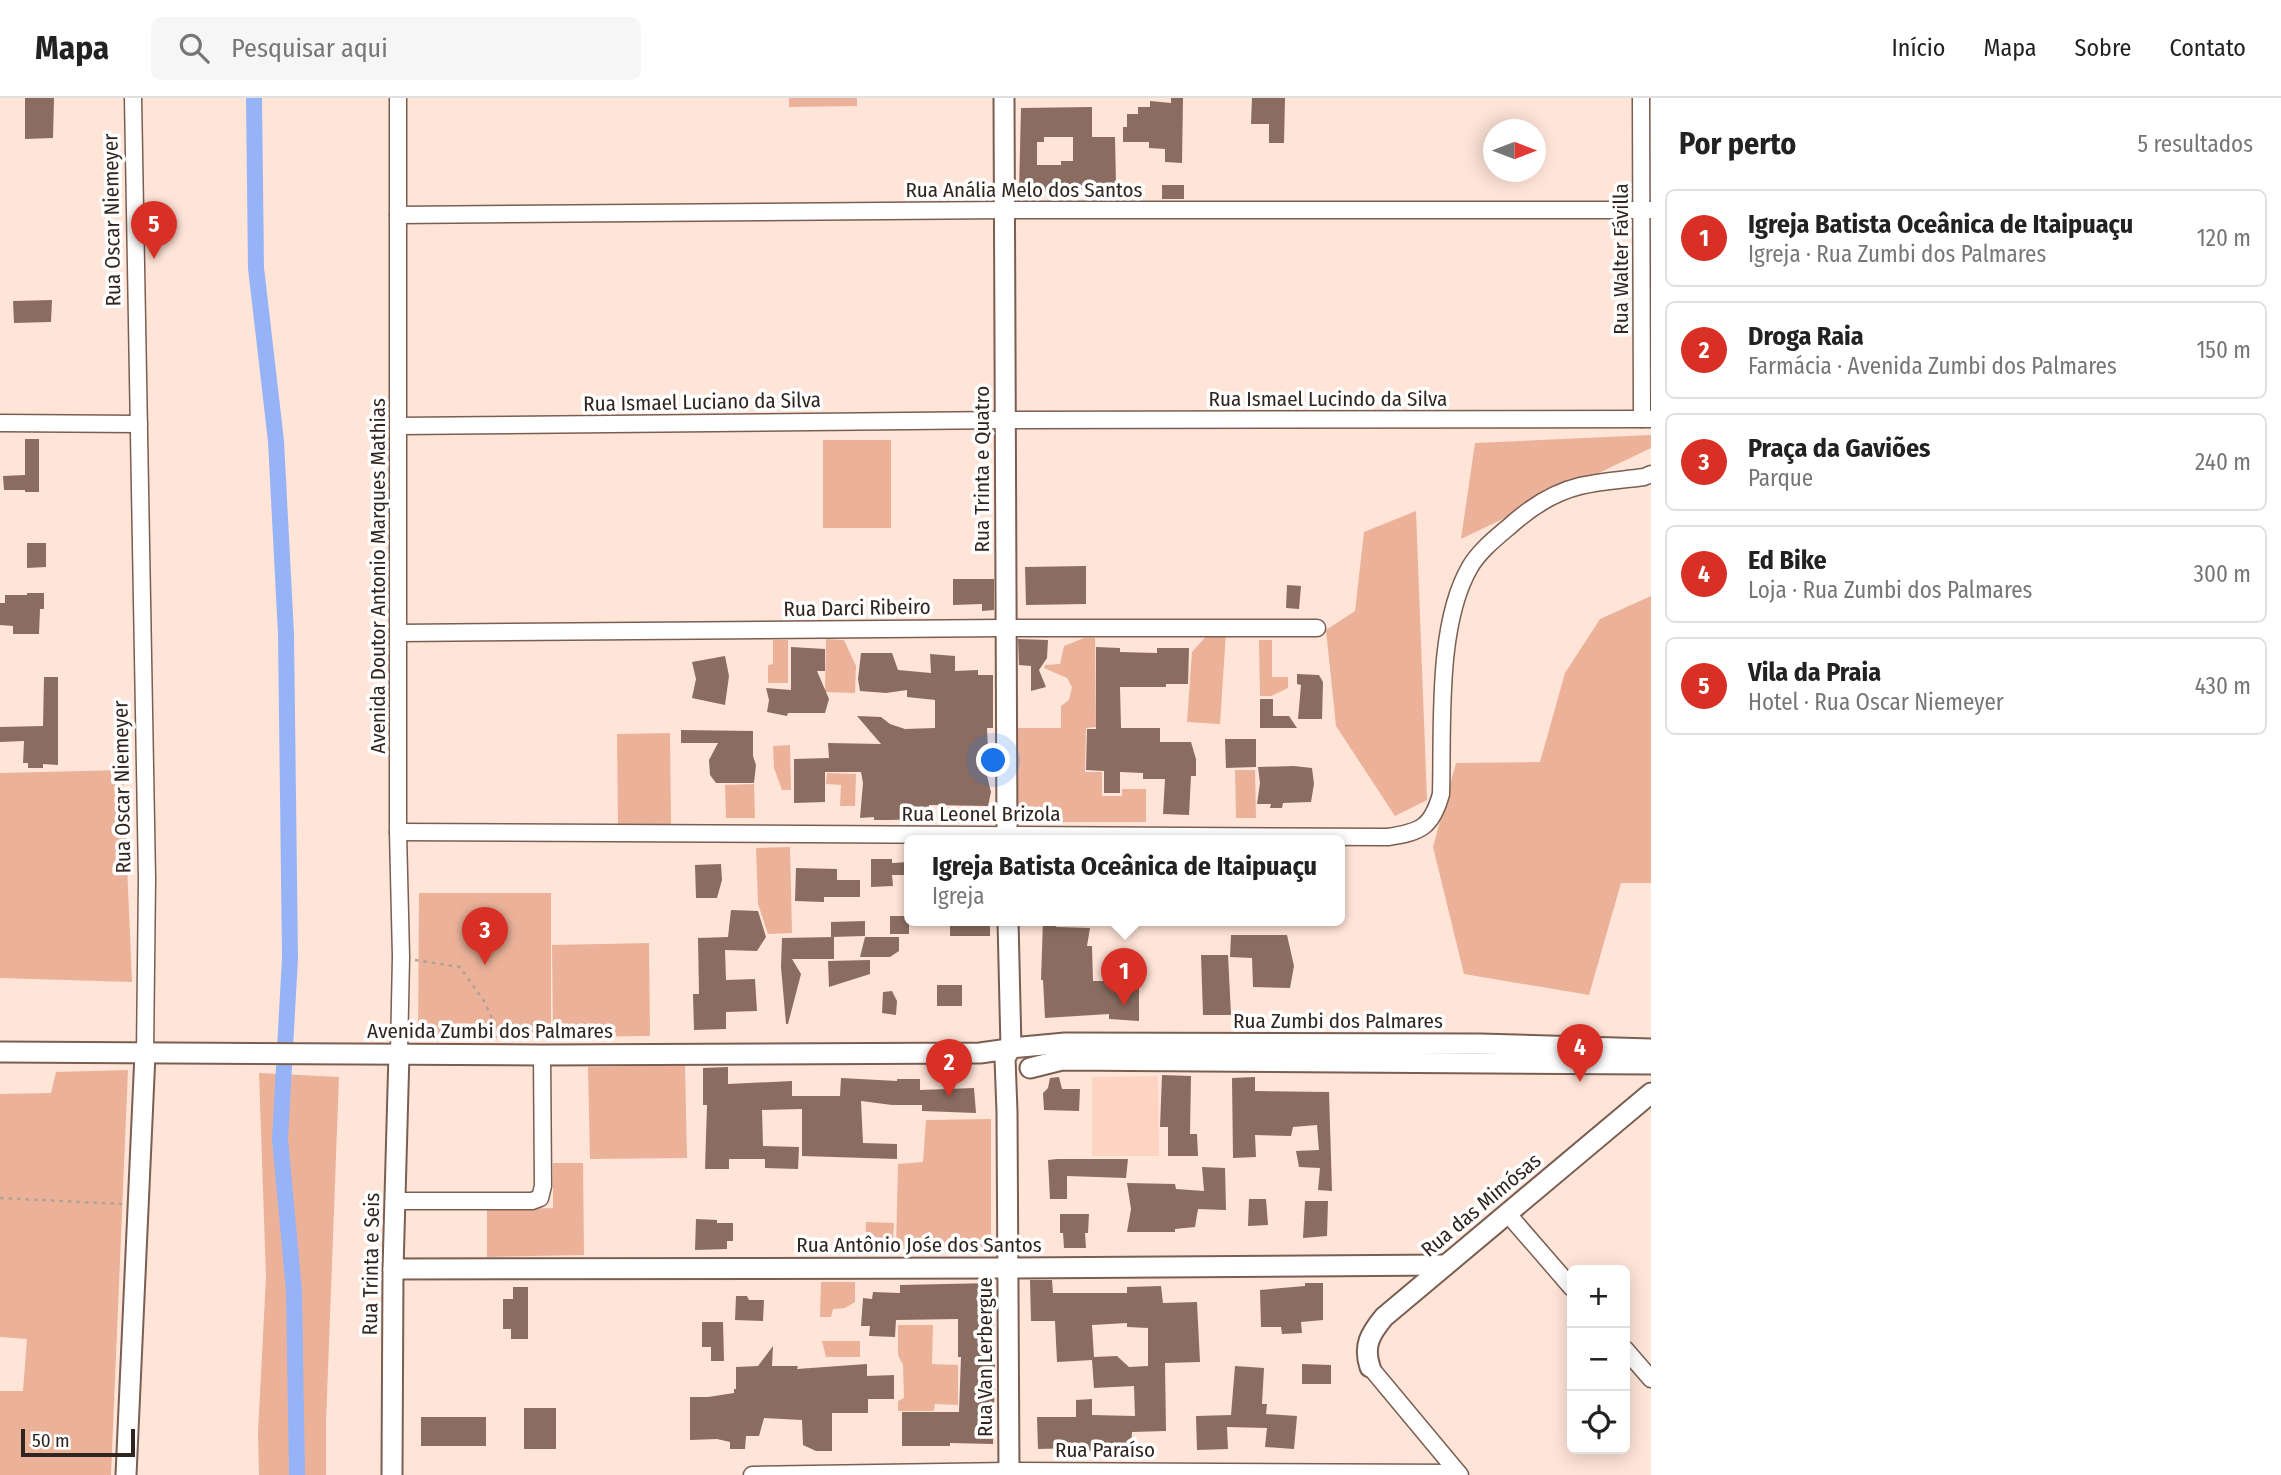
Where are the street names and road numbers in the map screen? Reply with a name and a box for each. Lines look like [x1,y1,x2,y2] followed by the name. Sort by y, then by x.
[97,133,127,307] street label: Rua Oscar Niemeyer
[905,177,1143,203] street label: Rua Anália Melo dos Santos
[1608,183,1634,335] street label: Rua Walter Fávilla
[969,386,995,552] street label: Rua Trinta e Quatro
[1209,386,1447,412] street label: Rua Ismael Lucindo da Silva
[583,387,821,417] street label: Rua Ismael Luciano da Silva
[365,398,391,754] street label: Avenida Doutor Antonio Marques Mathias
[783,594,931,622] street label: Rua Darci Ribeiro
[107,700,137,874] street label: Rua Oscar Niemeyer
[902,801,1060,827] street label: Rua Leonel Brizola
[1233,1008,1443,1034] street label: Rua Zumbi dos Palmares
[367,1018,613,1044] street label: Avenida Zumbi dos Palmares
[1416,1147,1546,1263] street label: Rua das Mimósas
[357,1192,385,1336] street label: Rua Trinta e Seis
[796,1232,1042,1258] street label: Rua Antônio Jośe dos Santos
[972,1277,998,1437] street label: Rua Van Lerbergue
[1055,1437,1155,1463] street label: Rua Paraíso

